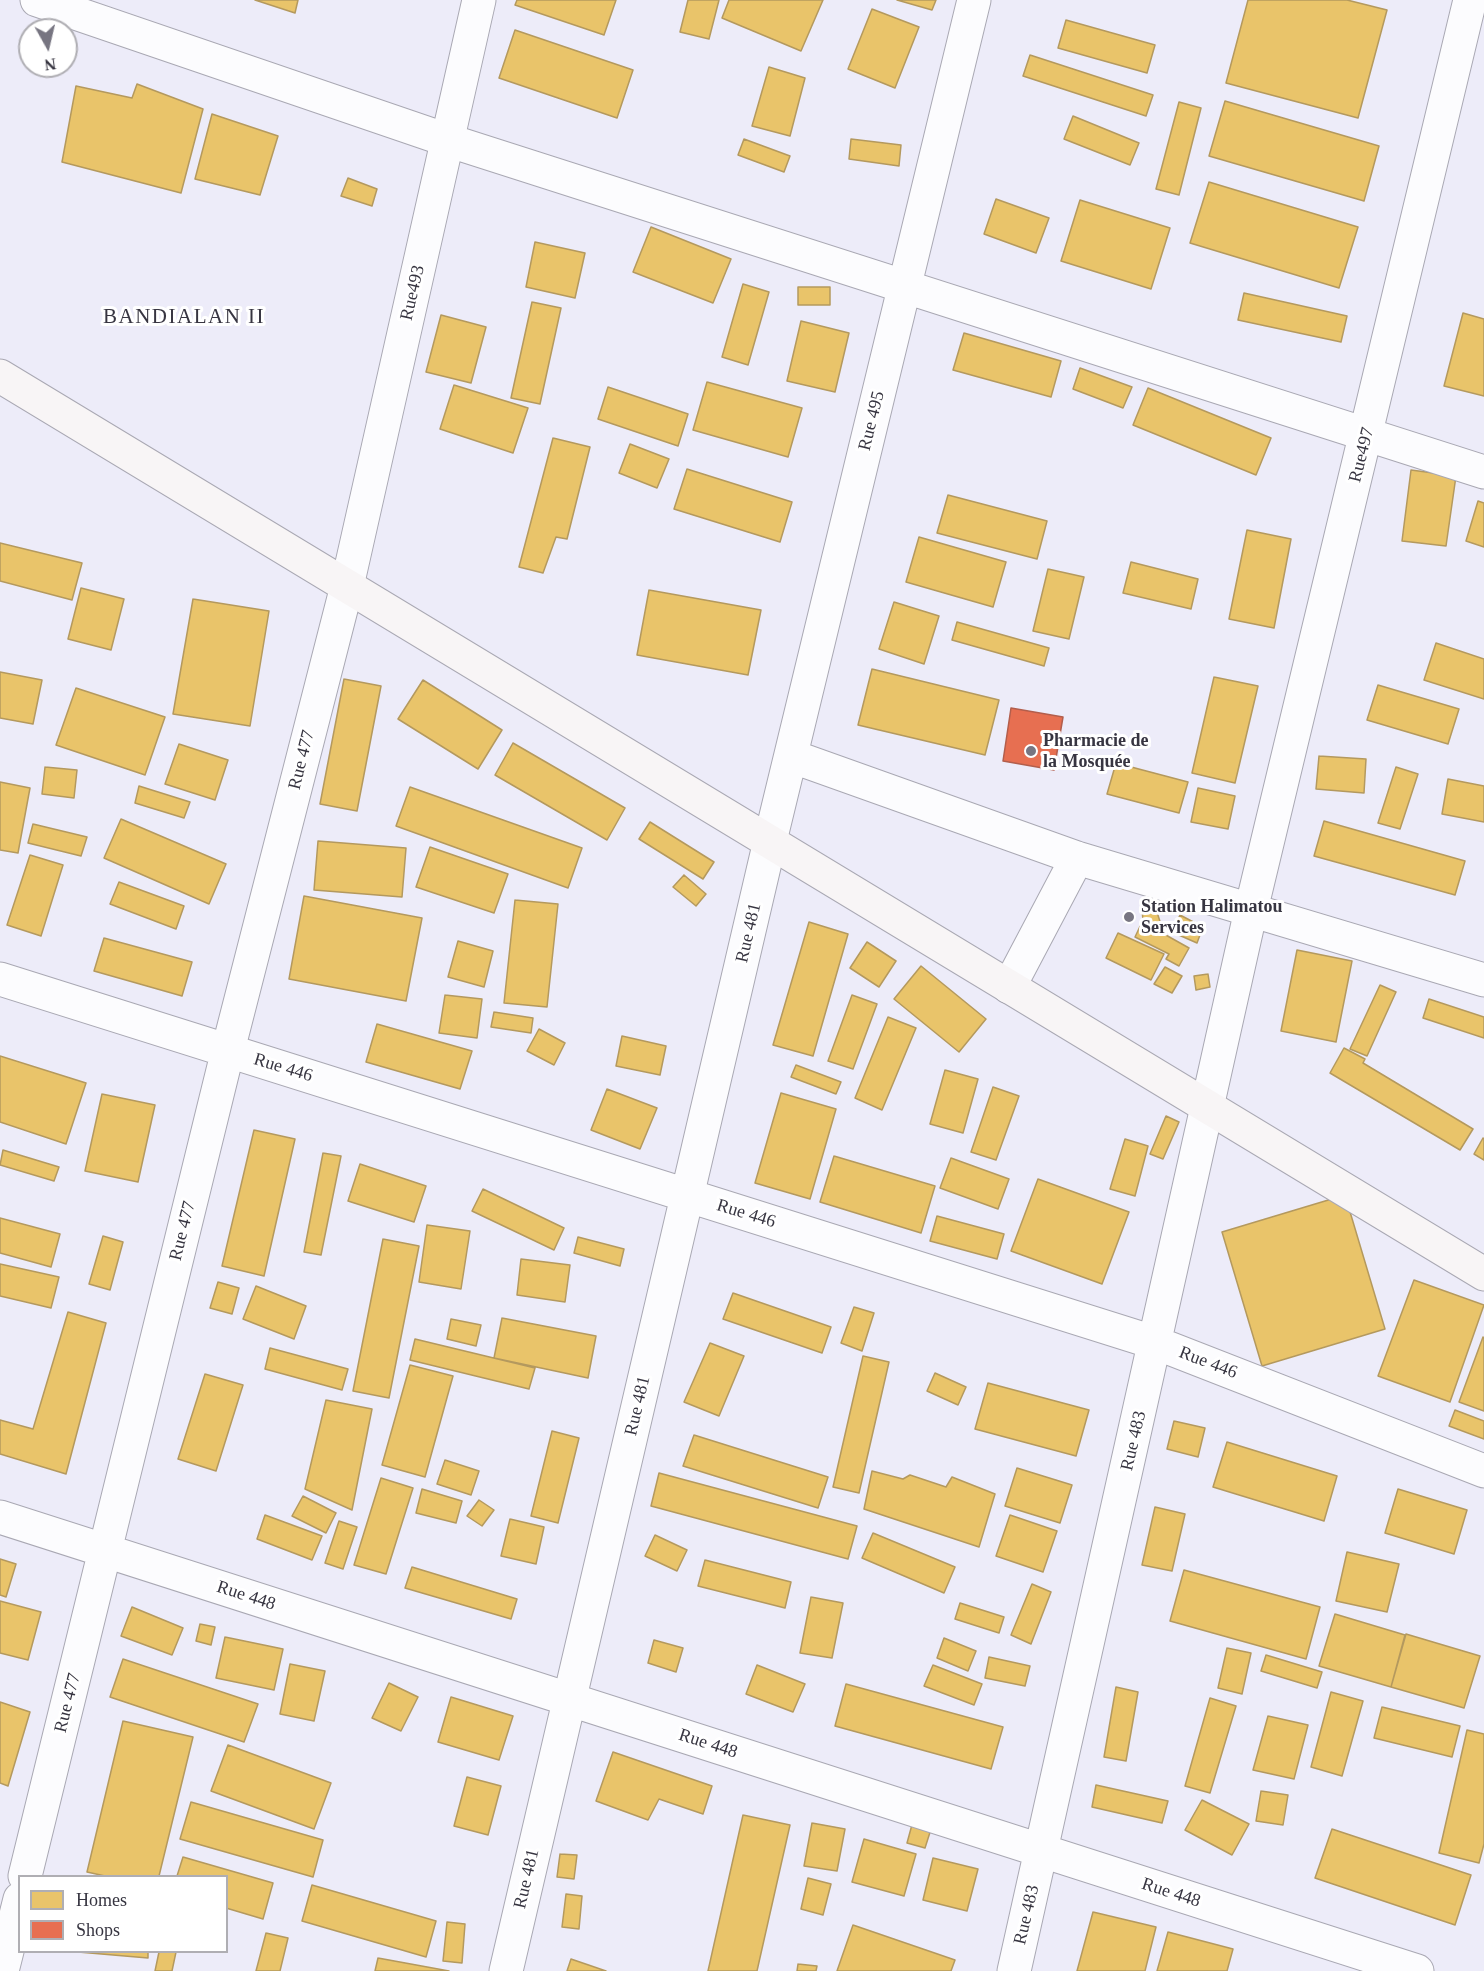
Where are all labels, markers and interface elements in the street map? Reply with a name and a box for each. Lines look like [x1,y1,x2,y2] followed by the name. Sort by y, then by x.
[18,18,78,78] north arrow
[43,55,57,74] text: N
[396,263,430,323] street label: Rue493
[103,304,265,330] district label: BANDIALAN II
[854,389,890,453] street label: Rue 495
[1345,425,1379,485] street label: Rue497
[284,728,320,792] street label: Rue 477
[1043,730,1148,772] place label: Pharmacie de la Mosquée
[1024,744,1038,758] marker: Pharmacie de la Mosquée
[1141,896,1283,938] place label: Station Halimatou Services
[732,901,766,965] street label: Rue 481
[1122,910,1136,924] marker: Station Halimatou Services
[251,1049,315,1087] street label: Rue 446
[714,1195,778,1233] street label: Rue 446
[165,1199,201,1263] street label: Rue 477
[1176,1342,1240,1384] street label: Rue 446
[621,1374,655,1438] street label: Rue 481
[1117,1409,1151,1473] street label: Rue 483
[214,1576,278,1616] street label: Rue 448
[50,1671,86,1735] street label: Rue 477
[676,1724,740,1764] street label: Rue 448
[510,1847,544,1911] street label: Rue 481
[1139,1873,1203,1913] street label: Rue 448
[18,1875,228,1953] legend
[1010,1883,1044,1947] street label: Rue 483
[76,1890,127,1910] text: Homes
[76,1920,120,1940] text: Shops

